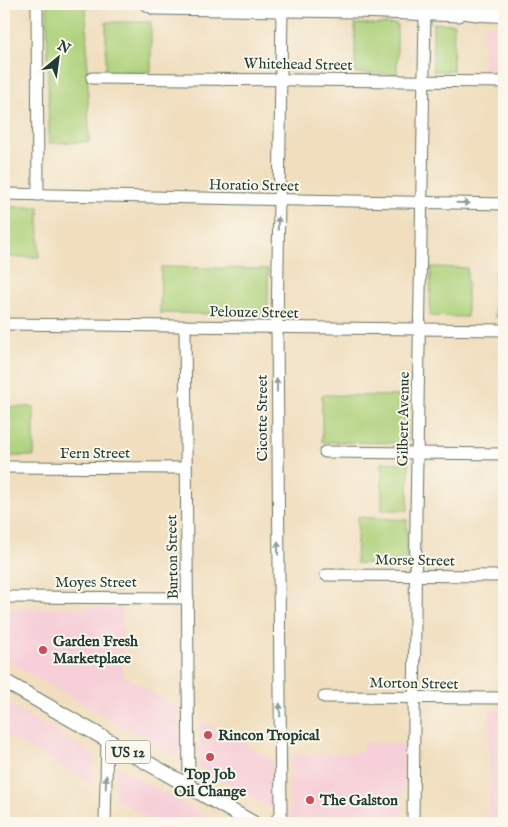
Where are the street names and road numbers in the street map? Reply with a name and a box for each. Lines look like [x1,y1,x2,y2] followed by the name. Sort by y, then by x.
[243,54,353,75] street label: Whitehead Street
[209,175,299,196] street label: Horatio Street
[209,302,299,323] street label: Pelouze Street
[393,371,414,467] street label: Gilbert Avenue
[253,375,272,461] street label: Cicotte Street
[60,444,130,463] street label: Fern Street
[162,514,183,600] street label: Burton Street
[375,550,455,571] street label: Morse Street
[55,573,137,592] street label: Moyes Street
[369,673,459,694] street label: Morton Street
[106,740,150,764] road number: US 12

